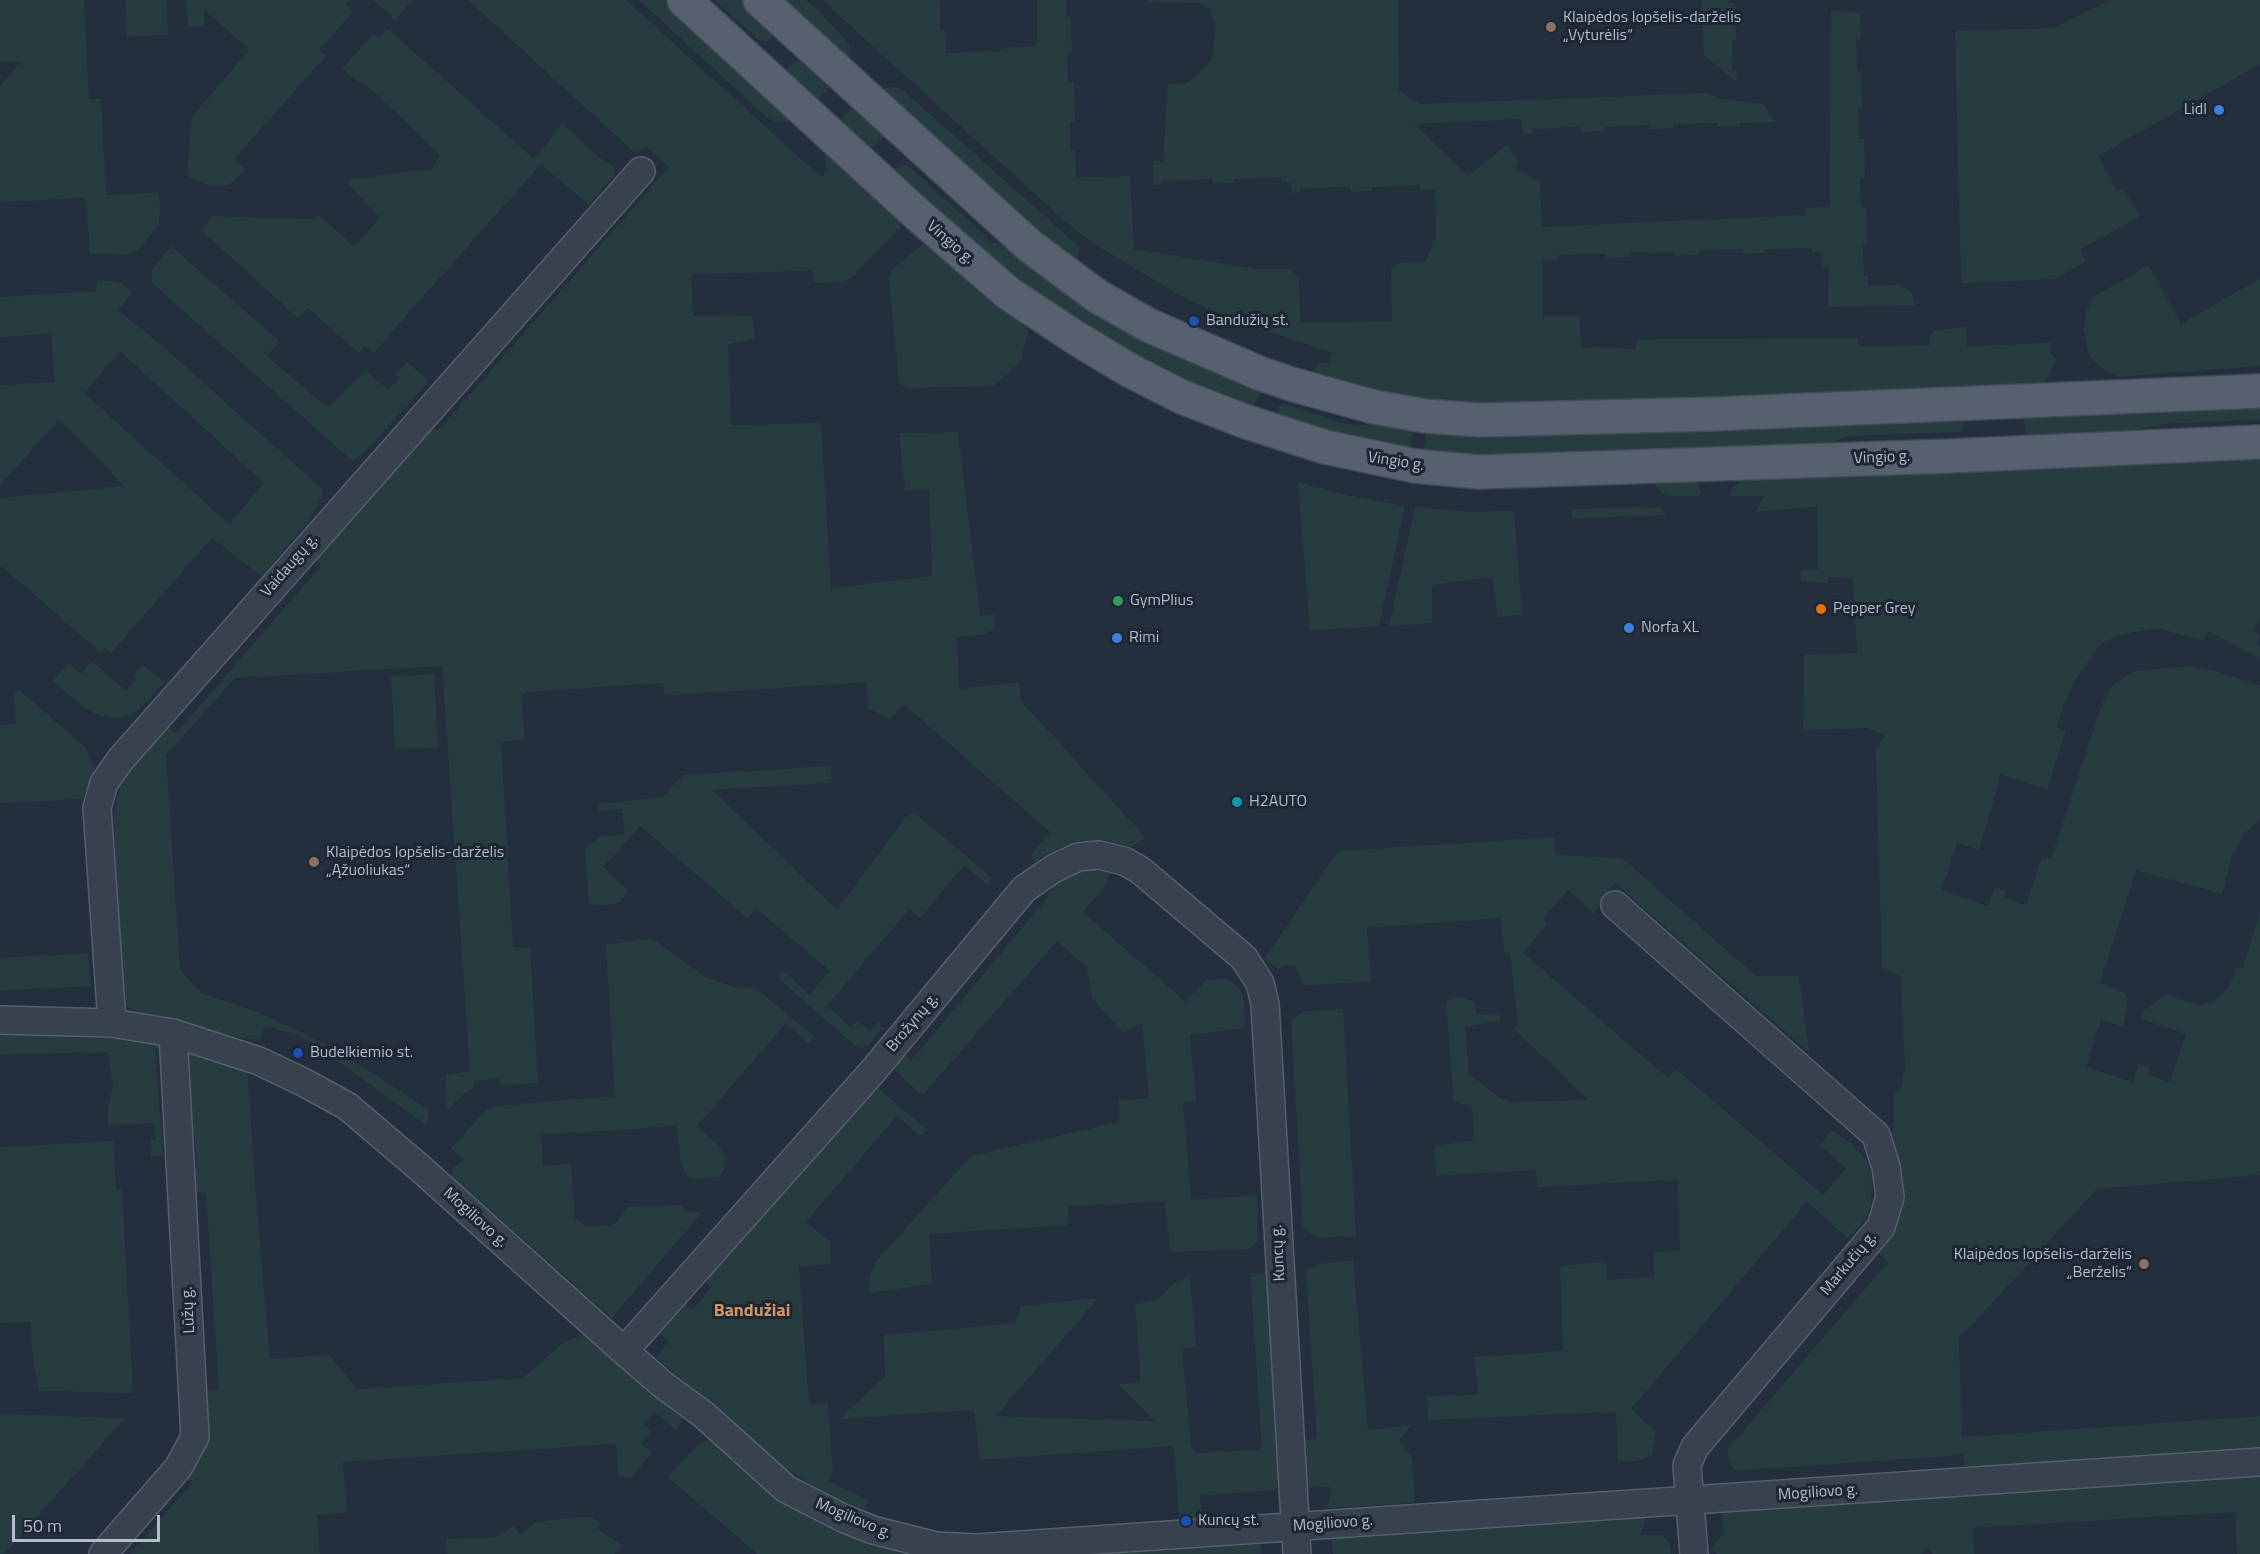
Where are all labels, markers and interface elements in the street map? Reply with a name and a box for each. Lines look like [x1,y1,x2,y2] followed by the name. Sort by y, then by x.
[1563,8,1741,46] place label: Klaipėdos lopšelis-darželis „Vyturėlis“
[1544,20,1558,34] marker: Klaipėdos lopšelis-darželis „Vyturėlis“
[2184,100,2207,120] place label: Lidl
[2212,103,2226,117] marker: Lidl
[922,217,978,269] street label: Vingio g.
[1206,311,1289,331] place label: Bandužių st.
[1187,314,1201,328] marker: Bandužių st.
[1853,447,1911,469] street label: Vingio g.
[1366,448,1426,476] street label: Vingio g.
[257,531,323,601] street label: Vaidaugų g.
[1130,591,1193,611] place label: GymPlius
[1111,594,1125,608] marker: GymPlius
[1833,599,1915,619] place label: Pepper Grey
[1814,602,1828,616] marker: Pepper Grey
[1641,618,1699,638] place label: Norfa XL
[1622,621,1636,635] marker: Norfa XL
[1129,628,1159,648] place label: Rimi
[1110,631,1124,645] marker: Rimi
[1249,792,1307,812] place label: H2AUTO
[1230,795,1244,809] marker: H2AUTO
[326,843,504,881] place label: Klaipėdos lopšelis-darželis „Ąžuoliukas“
[307,855,321,869] marker: Klaipėdos lopšelis-darželis „Ąžuoliukas“
[883,990,943,1056] street label: Brožynų g.
[310,1043,413,1063] place label: Budelkiemio st.
[291,1046,305,1060] marker: Budelkiemio st.
[439,1184,511,1252] street label: Mogiliovo g.
[1268,1224,1290,1282] street label: Kuncų g.
[1817,1228,1881,1300] street label: Markučių g.
[1954,1245,2132,1283] place label: Klaipėdos lopšelis-darželis „Berželis“
[2137,1257,2151,1271] marker: Klaipėdos lopšelis-darželis „Berželis“
[178,1286,200,1334] street label: Lūžų g.
[714,1301,790,1323] district label: Bandužiai
[1777,1481,1859,1505] street label: Mogiliovo g.
[812,1494,894,1544] street label: Mogiliovo g.
[15,1503,164,1541] scale bar
[1198,1511,1259,1531] place label: Kuncų st.
[23,1512,62,1539] text: 50 m
[1292,1512,1374,1536] street label: Mogiliovo g.
[1179,1514,1193,1528] marker: Kuncų st.

